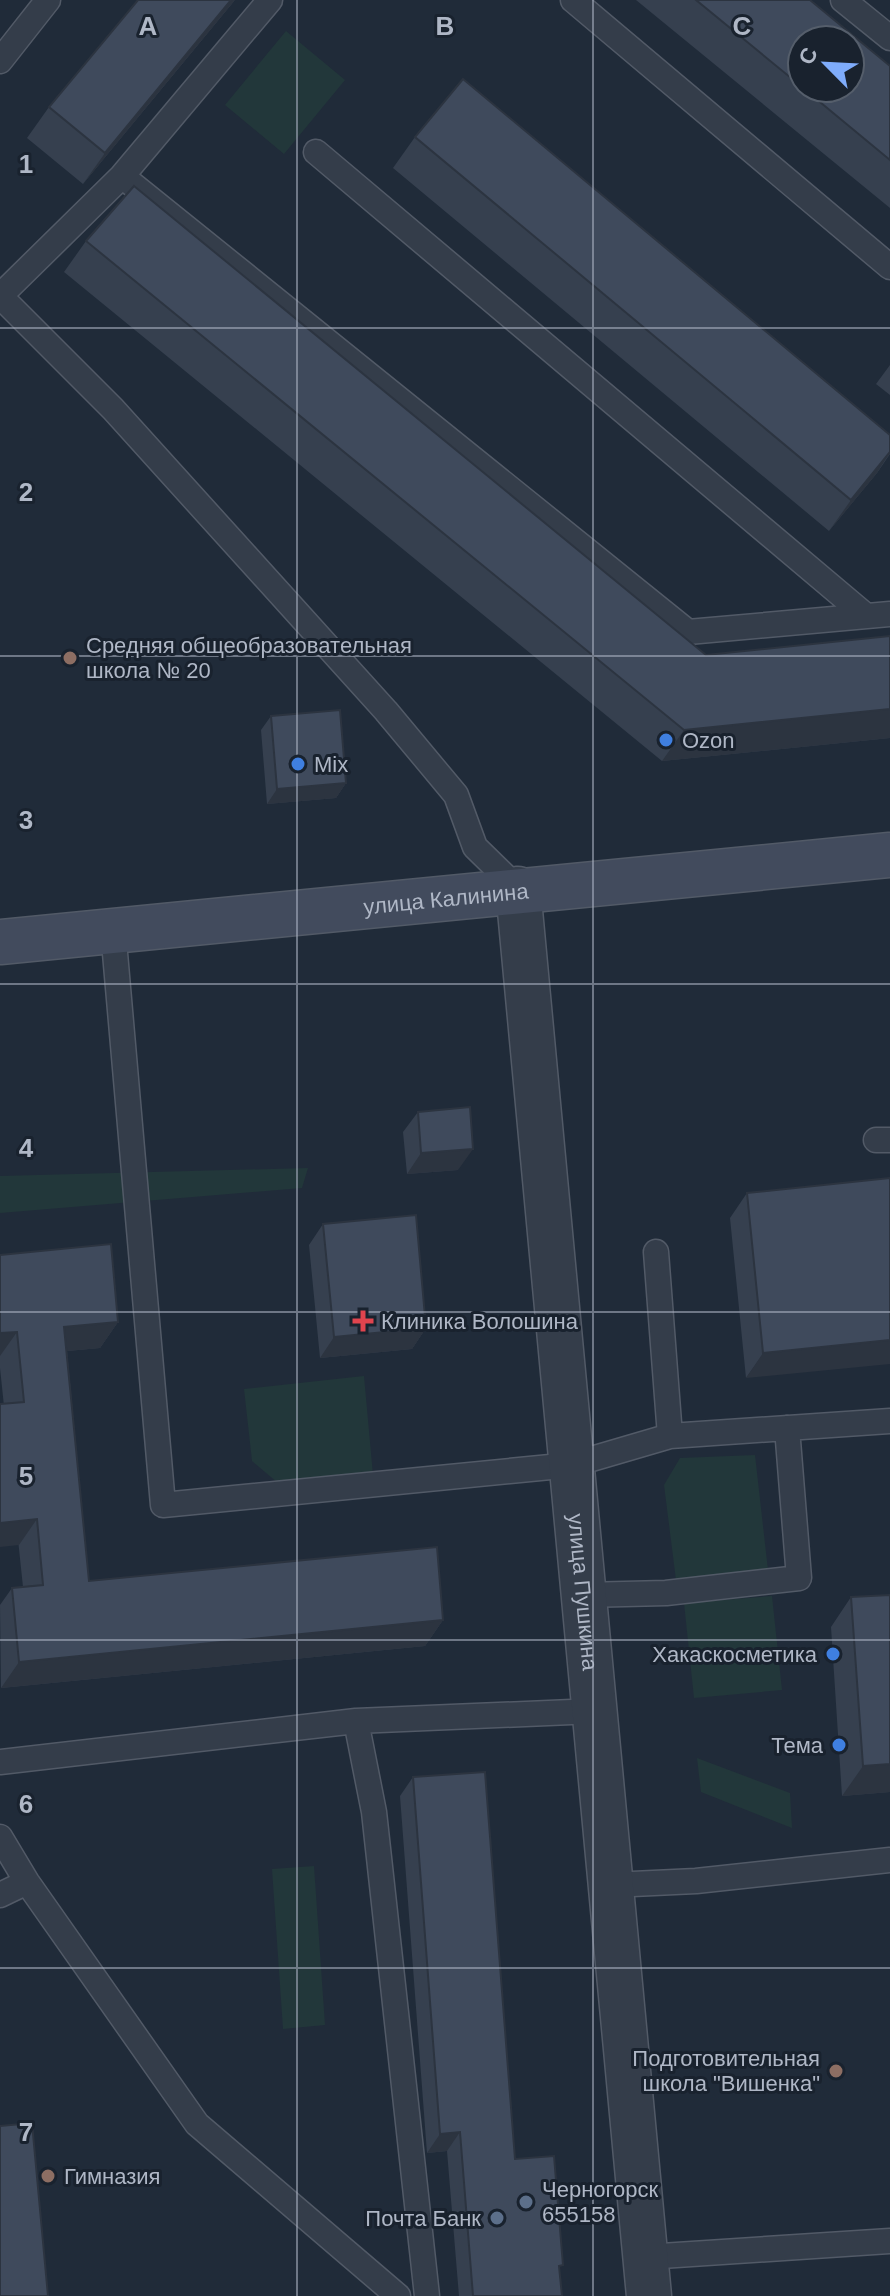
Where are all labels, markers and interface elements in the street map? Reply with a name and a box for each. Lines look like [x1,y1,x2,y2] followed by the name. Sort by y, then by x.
[139,11,158,41] text: A
[436,11,454,41] text: B
[733,11,752,41] text: C
[786,24,866,104] north arrow
[794,44,823,68] text: С
[19,149,33,179] text: 1
[19,477,33,507] text: 2
[86,633,412,683] place label: Средняя общеобразовательная школа № 20
[61,649,79,667] marker: Средняя общеобразовательная школа № 20
[682,728,735,753] place label: Ozon
[657,731,675,749] marker: Ozon
[314,752,348,777] place label: Mix
[289,755,307,773] marker: Mix
[19,805,33,835] text: 3
[362,878,530,919] street label: улица Калинина
[19,1133,34,1163] text: 4
[381,1309,579,1334] place label: Клиника Волошина
[352,1310,374,1332] marker: Клиника Волошина
[19,1461,33,1491] text: 5
[564,1512,603,1672] street label: улица Пушкина
[652,1642,818,1667] place label: Хакаскосметика
[824,1645,842,1663] marker: Хакаскосметика
[771,1733,824,1758] place label: Тема
[830,1736,848,1754] marker: Тема
[19,1789,33,1819] text: 6
[632,2046,820,2096] place label: Подготовительная школа "Вишенка"
[827,2062,845,2080] marker: Подготовительная школа "Вишенка"
[19,2117,33,2147] text: 7
[64,2164,161,2189] place label: Гимназия
[39,2167,57,2185] marker: Гимназия
[542,2177,659,2227] place label: Черногорск 655158
[517,2193,535,2211] marker: Черногорск 655158
[365,2206,481,2231] place label: Почта Банк
[488,2209,506,2227] marker: Почта Банк

